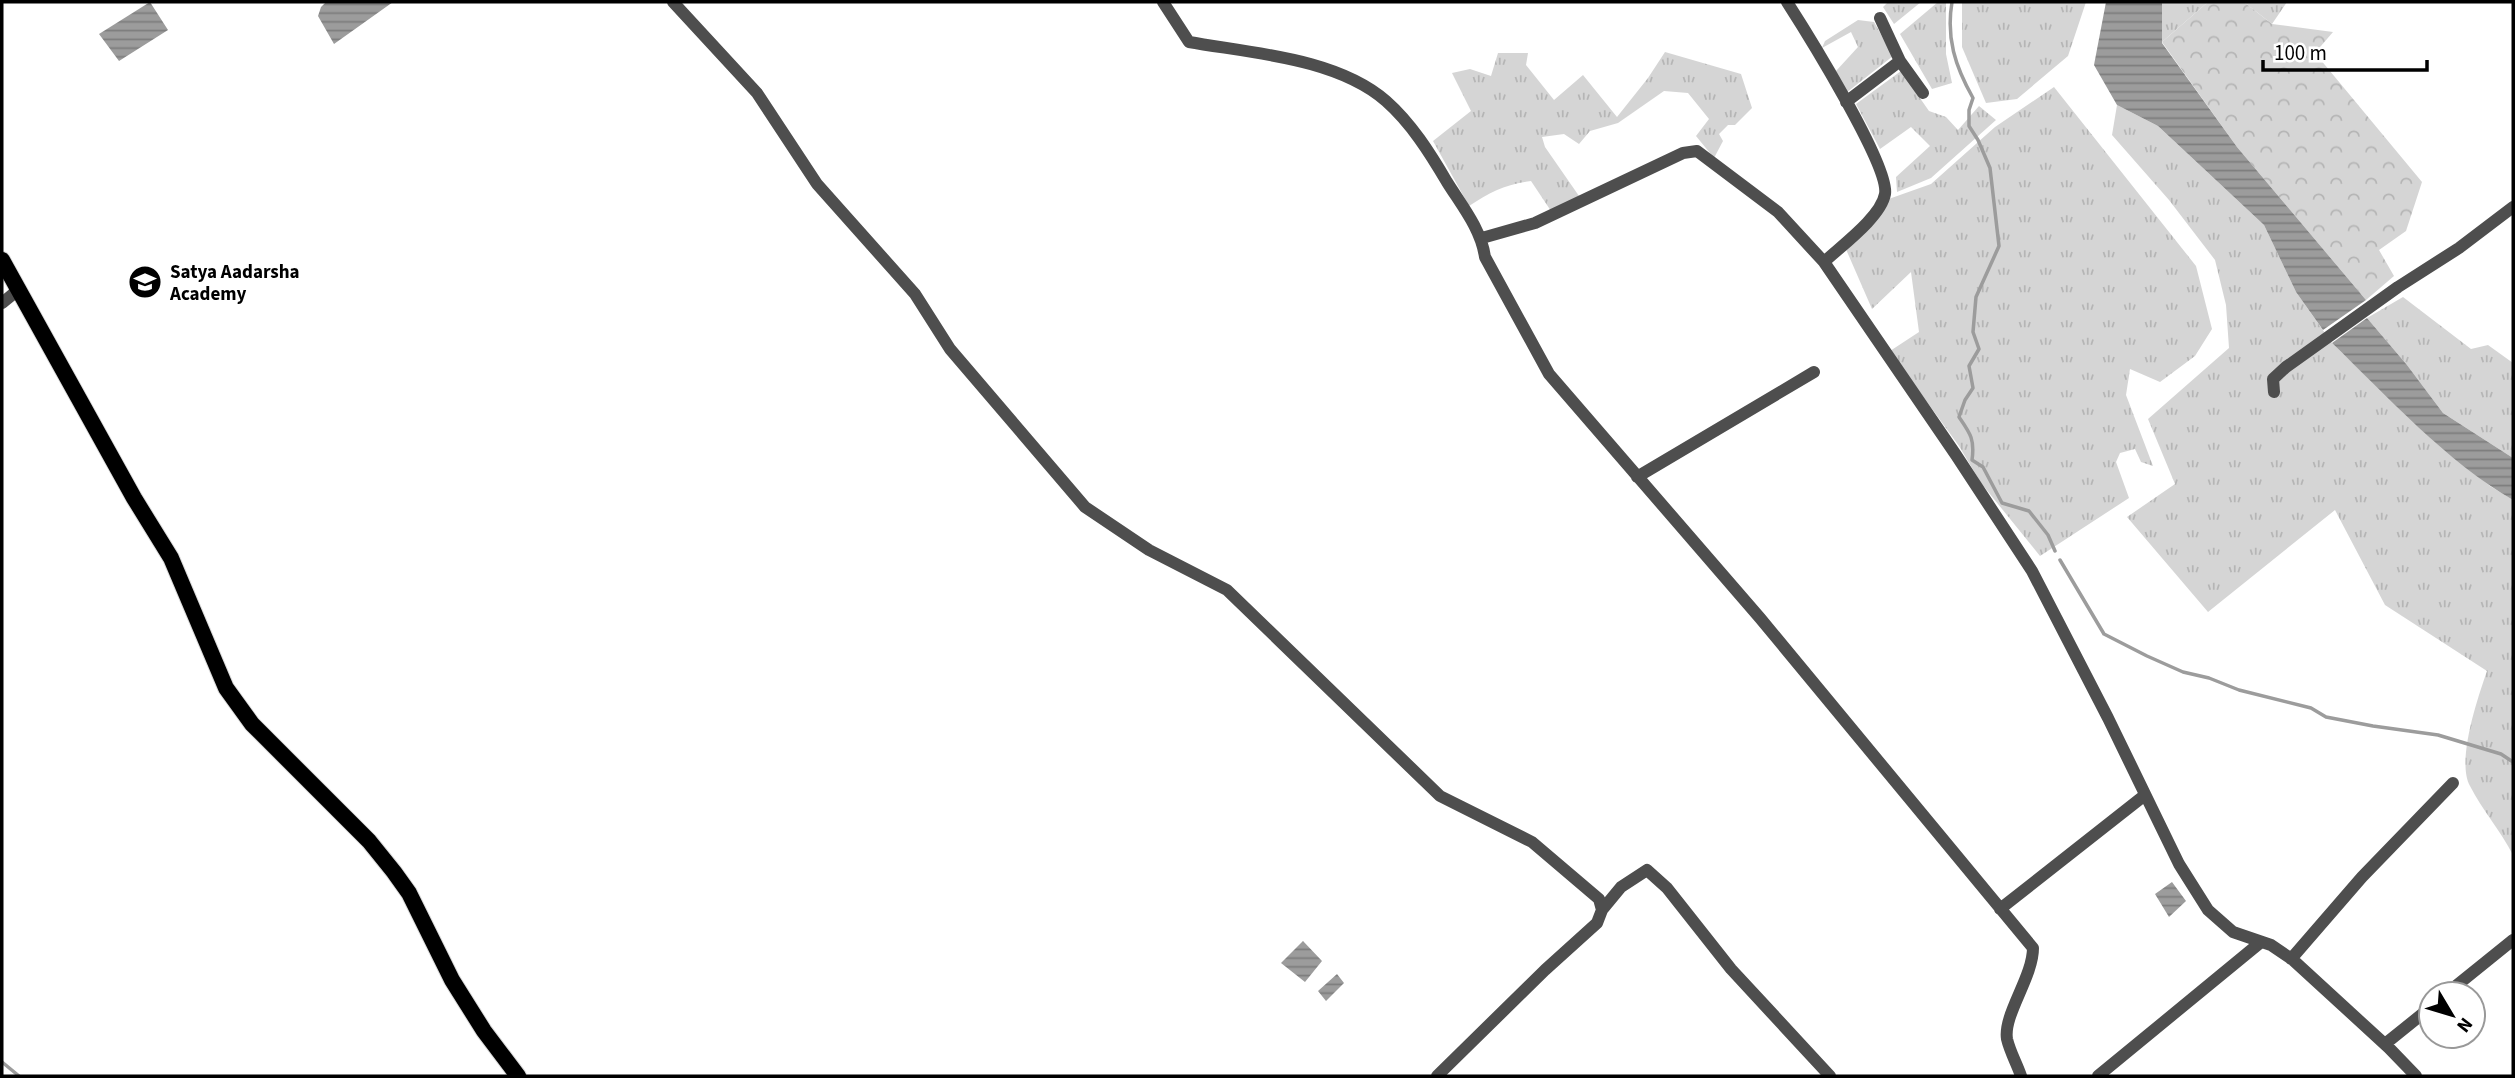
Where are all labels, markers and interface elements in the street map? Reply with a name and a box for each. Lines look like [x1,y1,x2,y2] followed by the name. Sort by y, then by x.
[2263,28,2428,72] scale bar
[2274,38,2327,68] text: 100 m
[169,259,300,308] place label: Satya Aadarsha Academy
[126,263,164,301] school or university icon: Satya Aadarsha Academy
[2417,980,2487,1050] north arrow
[2450,1011,2479,1038] text: N

